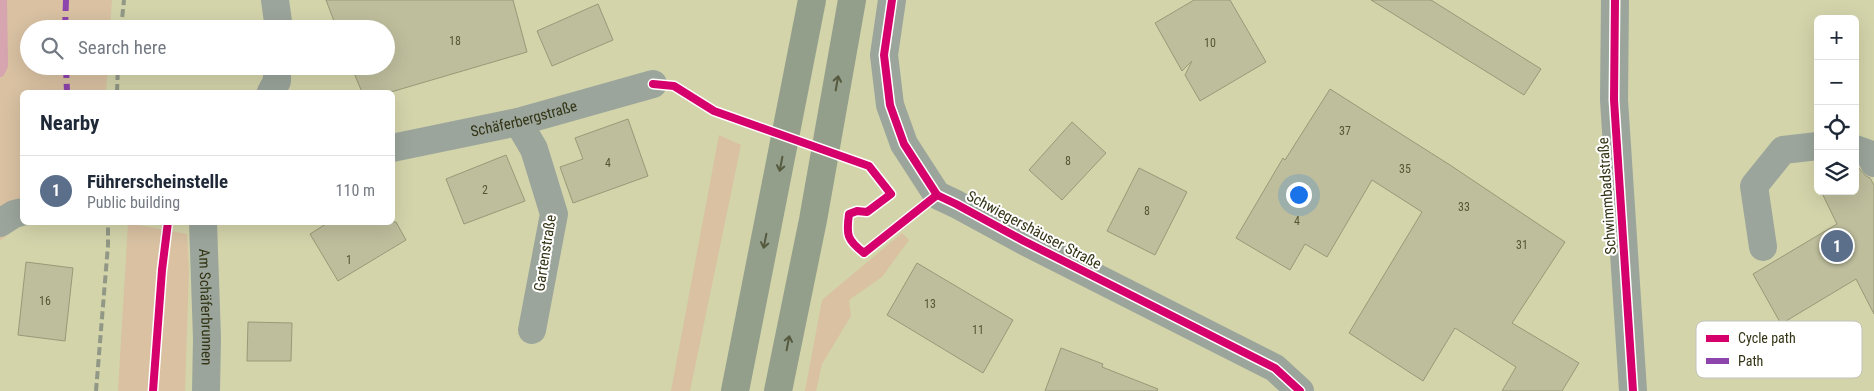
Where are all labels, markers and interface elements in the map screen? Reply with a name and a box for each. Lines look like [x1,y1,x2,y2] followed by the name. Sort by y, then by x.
[1814,15,1859,195] map controls
[1814,15,1859,60] button: +
[20,20,395,75] search box
[38,34,66,62] icon: search
[449,34,461,48] house number: 18
[78,36,166,59] text: Search here
[1204,36,1216,50] house number: 10
[1814,60,1859,105] button: −
[833,75,843,91] one-way arrow
[469,97,579,141] street label: Schäferbergstraße
[1814,105,1859,150] button: locate
[40,111,99,135] text: Nearby
[1339,124,1351,138] house number: 37
[1594,137,1620,255] street label: Schwimmbadstraße
[1814,150,1859,195] button: layers
[1065,154,1071,168] house number: 8
[605,156,611,170] house number: 4
[775,156,785,172] one-way arrow
[1399,162,1411,176] house number: 35
[87,170,228,193] text: Führerscheinstelle
[52,181,60,200] text: 1
[336,181,375,200] text: 110 m
[1286,182,1312,208] your location
[482,183,488,197] house number: 2
[963,187,1105,273] street label: Schwiegershäuser Straße
[87,193,180,212] text: Public building
[1458,200,1470,214] house number: 33
[1144,204,1150,218] house number: 8
[530,213,560,293] street label: Gartenstraße
[1294,214,1300,228] house number: 4
[1821,227,1853,265] pin: 1
[760,232,770,248] one-way arrow
[1516,238,1528,252] house number: 31
[195,248,216,366] street label: Am Schäferbrunnen
[346,253,352,267] house number: 1
[39,294,51,308] house number: 16
[924,297,936,311] house number: 13
[1696,321,1862,378] legend
[972,323,984,337] house number: 11
[1738,330,1796,346] text: Cycle path
[783,336,793,352] one-way arrow
[1738,353,1763,369] text: Path

